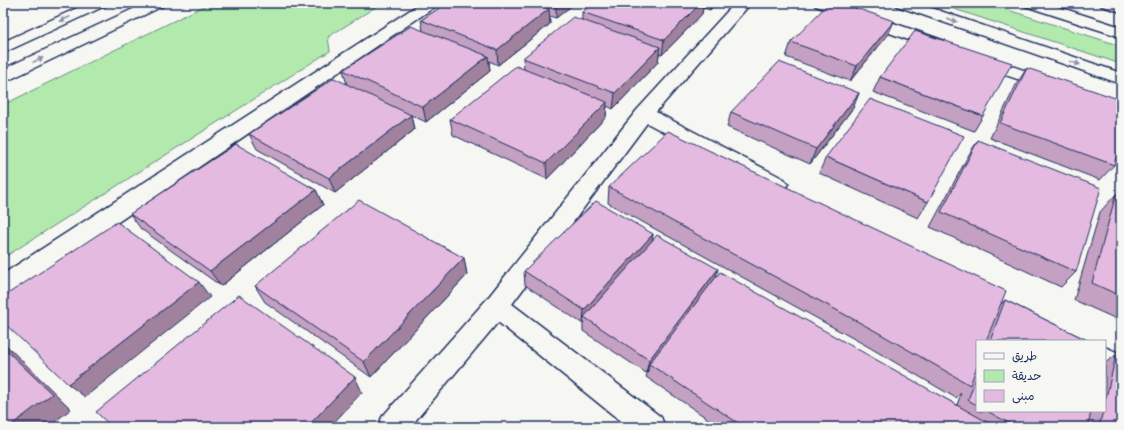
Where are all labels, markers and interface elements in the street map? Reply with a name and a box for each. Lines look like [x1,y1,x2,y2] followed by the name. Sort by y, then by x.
[59,16,70,22] one-way arrow
[946,18,958,24] one-way arrow
[33,57,44,63] one-way arrow
[1069,60,1081,66] one-way arrow
[976,340,1106,412] legend
[1012,349,1037,364] text: طريق
[1012,369,1041,384] text: حديقة
[1012,389,1035,404] text: مبنى

